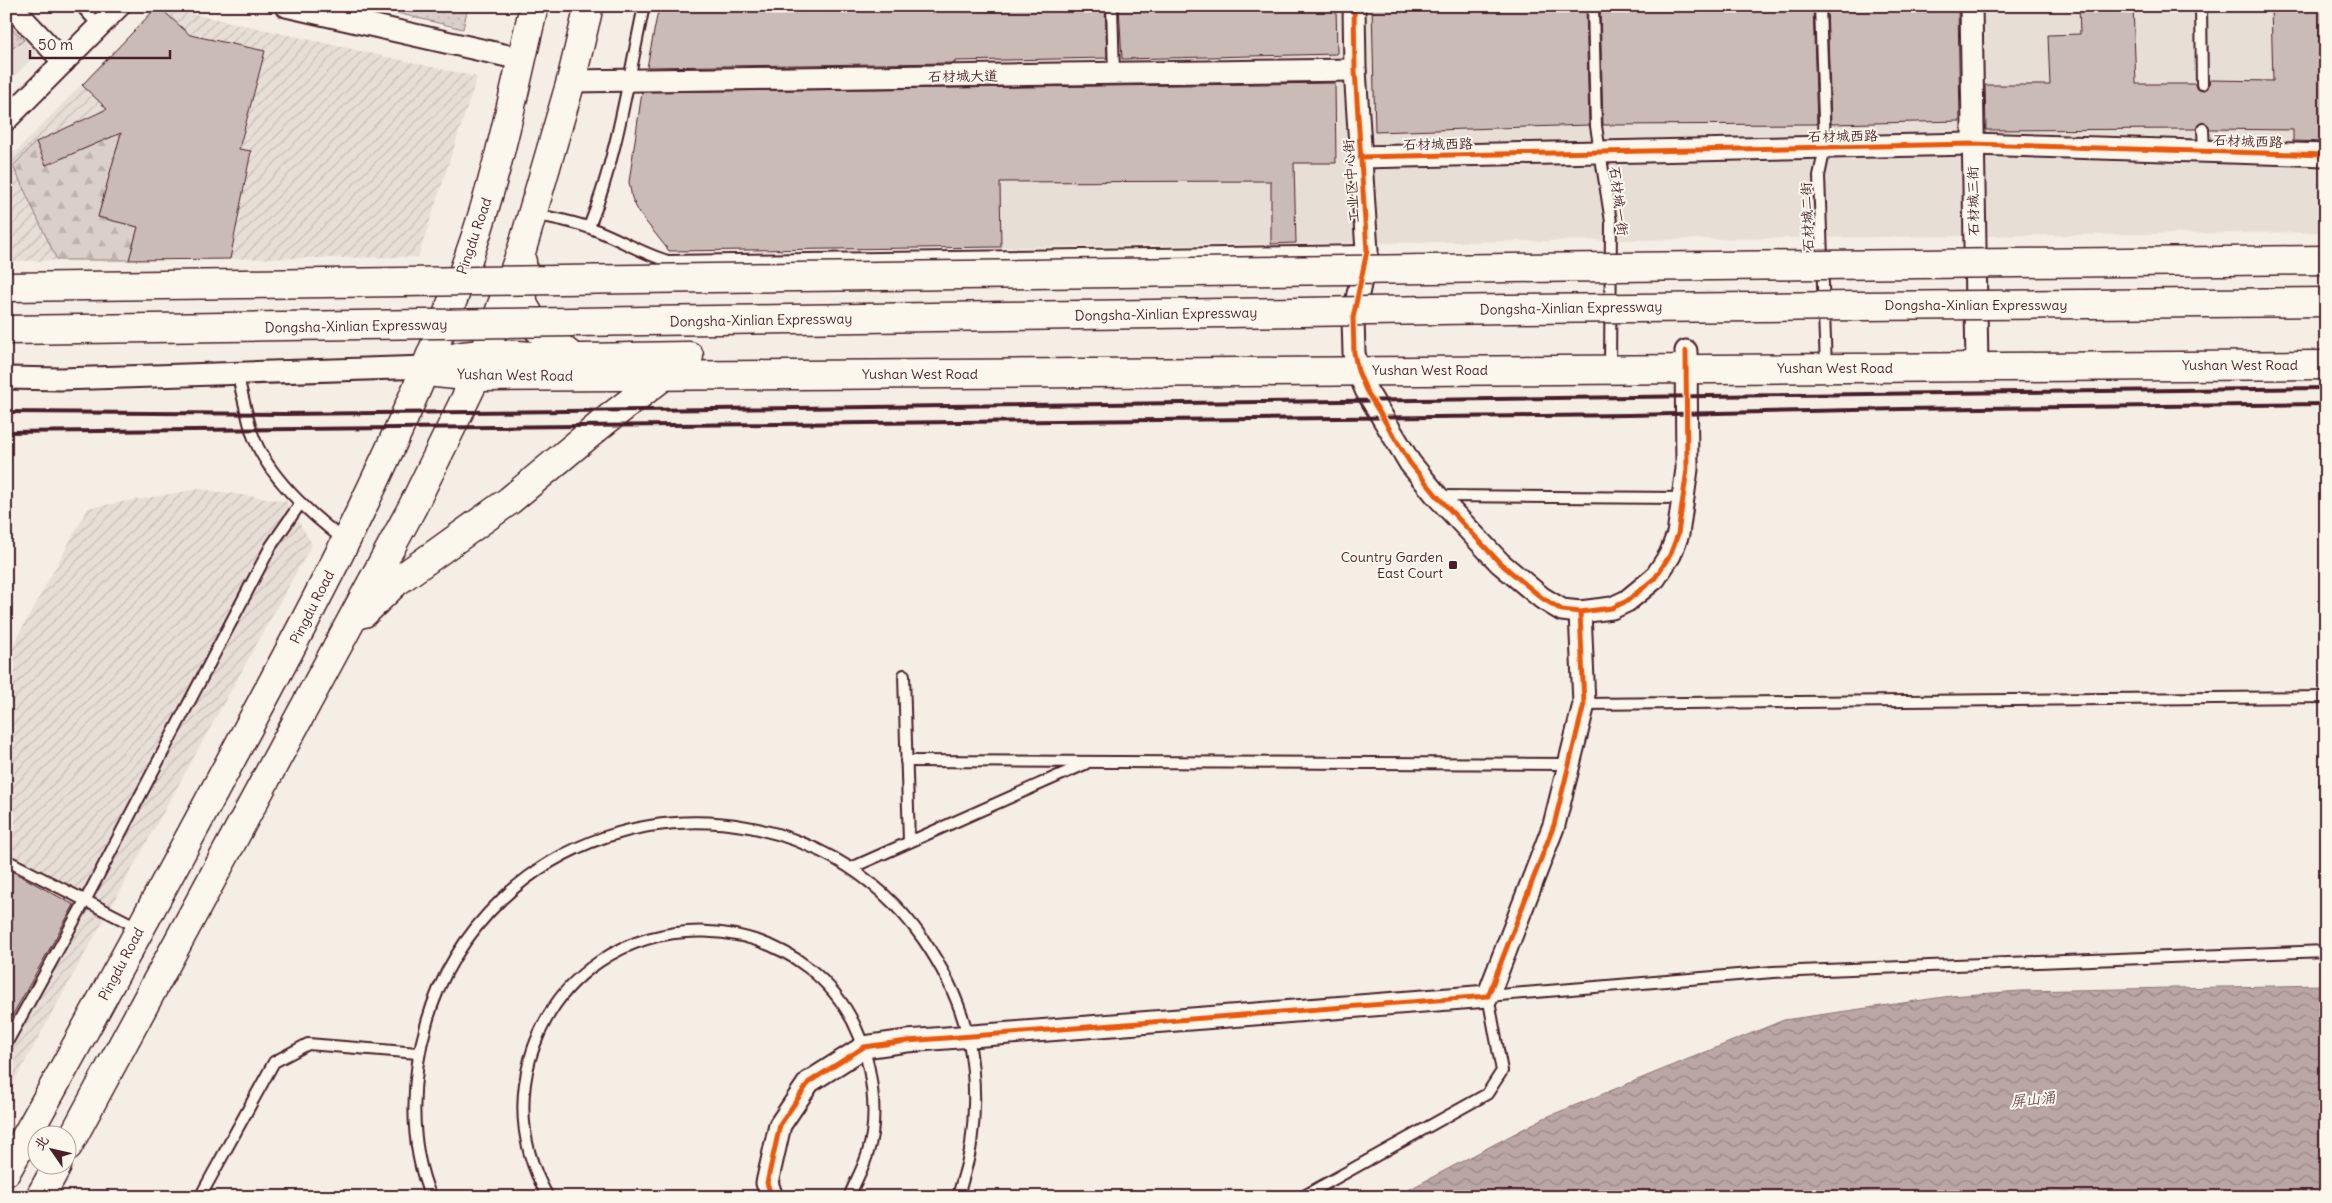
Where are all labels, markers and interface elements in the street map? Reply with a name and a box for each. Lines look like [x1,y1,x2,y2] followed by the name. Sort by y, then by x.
[30,28,170,60] scale bar
[38,35,73,54] text: 50 m
[928,66,998,86] street label: 石材城大道
[1808,126,1878,146] street label: 石材城西路
[2213,131,2283,151] street label: 石材城西路
[1403,134,1473,154] street label: 石材城西路
[1339,138,1363,224] street label: 工业区中心街
[1606,165,1632,237] street label: 石材城一街
[1963,166,1983,236] street label: 石材城三街
[1797,182,1817,252] street label: 石材城二街
[452,195,496,277] street label: Pingdu Road
[1885,296,2067,314] street label: Dongsha-Xinlian Expressway
[1479,297,1663,319] street label: Dongsha-Xinlian Expressway
[1074,303,1258,325] street label: Dongsha-Xinlian Expressway
[669,309,853,331] street label: Dongsha-Xinlian Expressway
[264,315,448,337] street label: Dongsha-Xinlian Expressway
[2182,356,2298,374] street label: Yushan West Road
[1777,359,1893,377] street label: Yushan West Road
[1372,361,1488,379] street label: Yushan West Road
[457,365,573,385] street label: Yushan West Road
[862,365,978,383] street label: Yushan West Road
[1341,548,1443,582] place label: Country Garden East Court
[1447,559,1459,571] marker: Country Garden East Court
[286,567,338,647] street label: Pingdu Road
[94,924,148,1004] street label: Pingdu Road
[2010,1087,2057,1111] water label: 屏山涌
[28,1126,78,1176] north arrow
[30,1132,53,1154] text: 北

